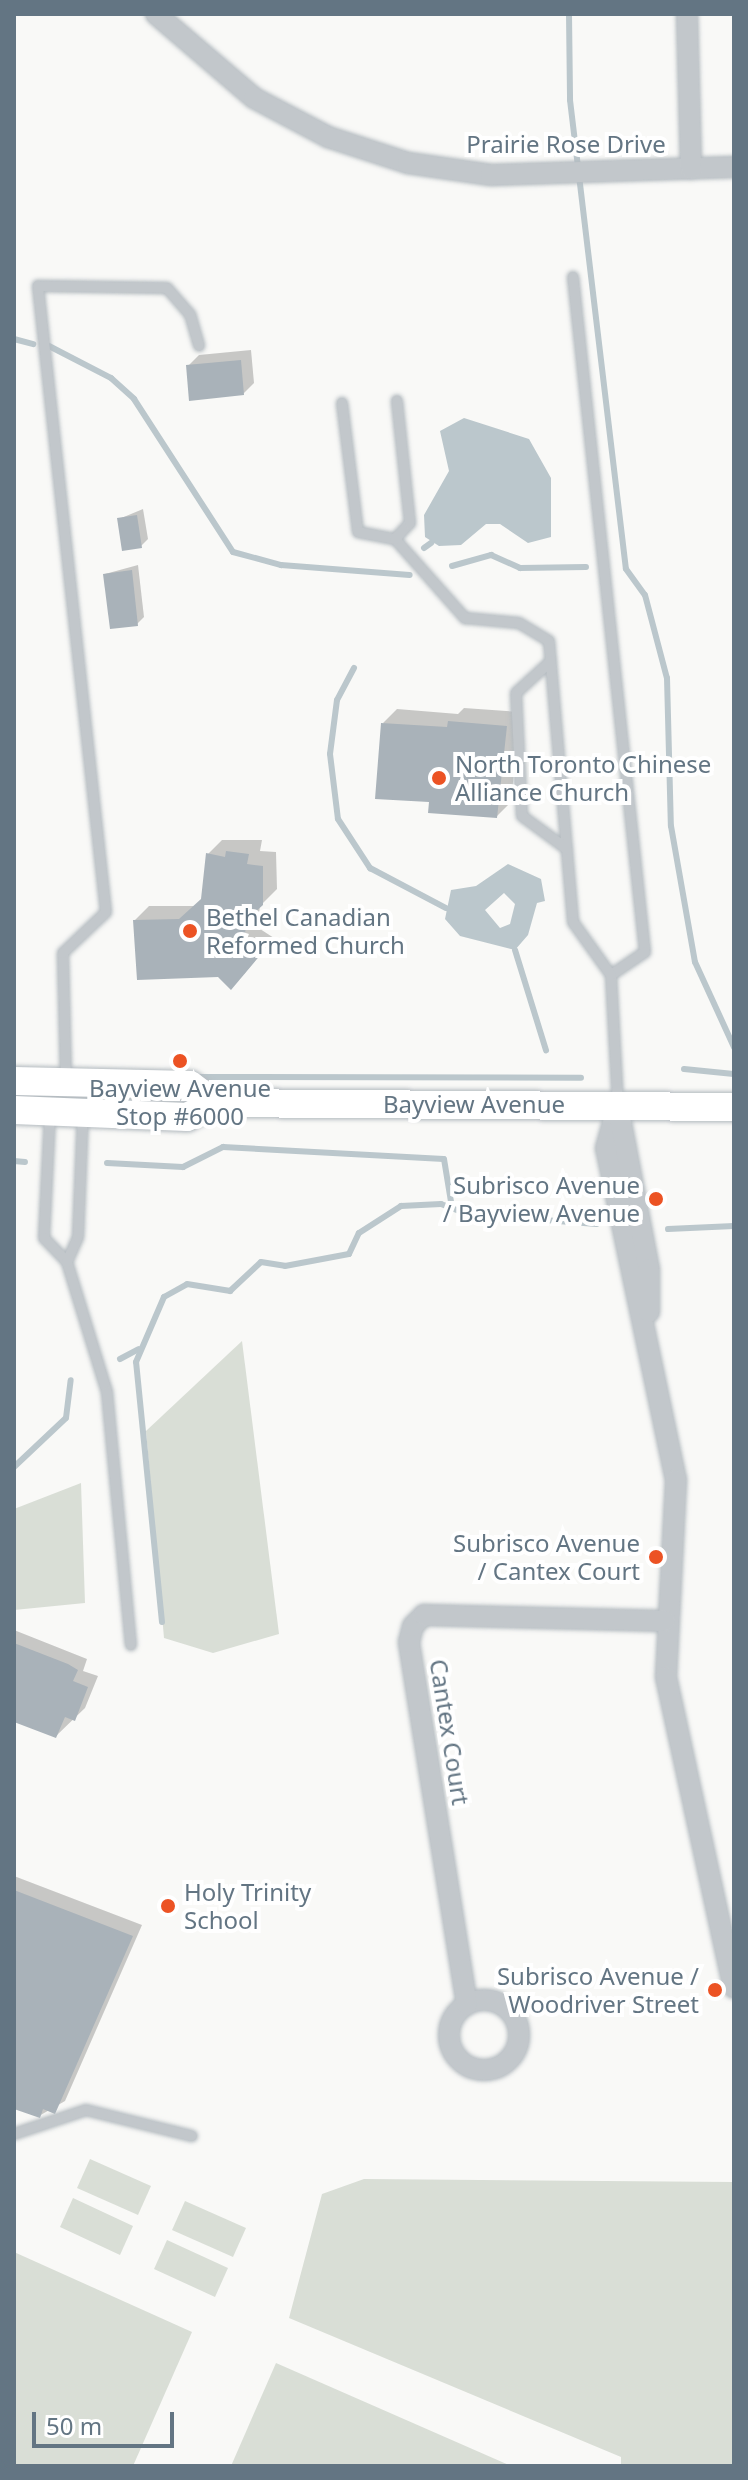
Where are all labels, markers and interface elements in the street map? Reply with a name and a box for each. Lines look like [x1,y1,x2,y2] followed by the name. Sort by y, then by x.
[466,130,666,158] street label: Prairie Rose Drive
[455,750,711,806] place label: North Toronto Chinese Alliance Church
[430,769,448,787] marker: North Toronto Chinese Alliance Church
[206,903,405,959] place label: Bethel Canadian Reformed Church
[181,922,199,940] marker: Bethel Canadian Reformed Church
[171,1052,189,1070] marker: Bayview Avenue Stop #6000
[89,1074,271,1130] place label: Bayview Avenue Stop #6000
[383,1090,565,1118] street label: Bayview Avenue
[443,1171,640,1227] place label: Subrisco Avenue / Bayview Avenue
[647,1190,665,1208] marker: Subrisco Avenue / Bayview Avenue
[453,1529,640,1585] place label: Subrisco Avenue / Cantex Court
[647,1548,665,1566] marker: Subrisco Avenue / Cantex Court
[424,1657,476,1807] street label: Cantex Court
[184,1878,311,1934] place label: Holy Trinity School
[159,1897,177,1915] marker: Holy Trinity School
[497,1962,699,2018] place label: Subrisco Avenue / Woodriver Street
[706,1981,724,1999] marker: Subrisco Avenue / Woodriver Street
[36,2396,178,2446] scale bar
[46,2409,102,2442] text: 50 m

